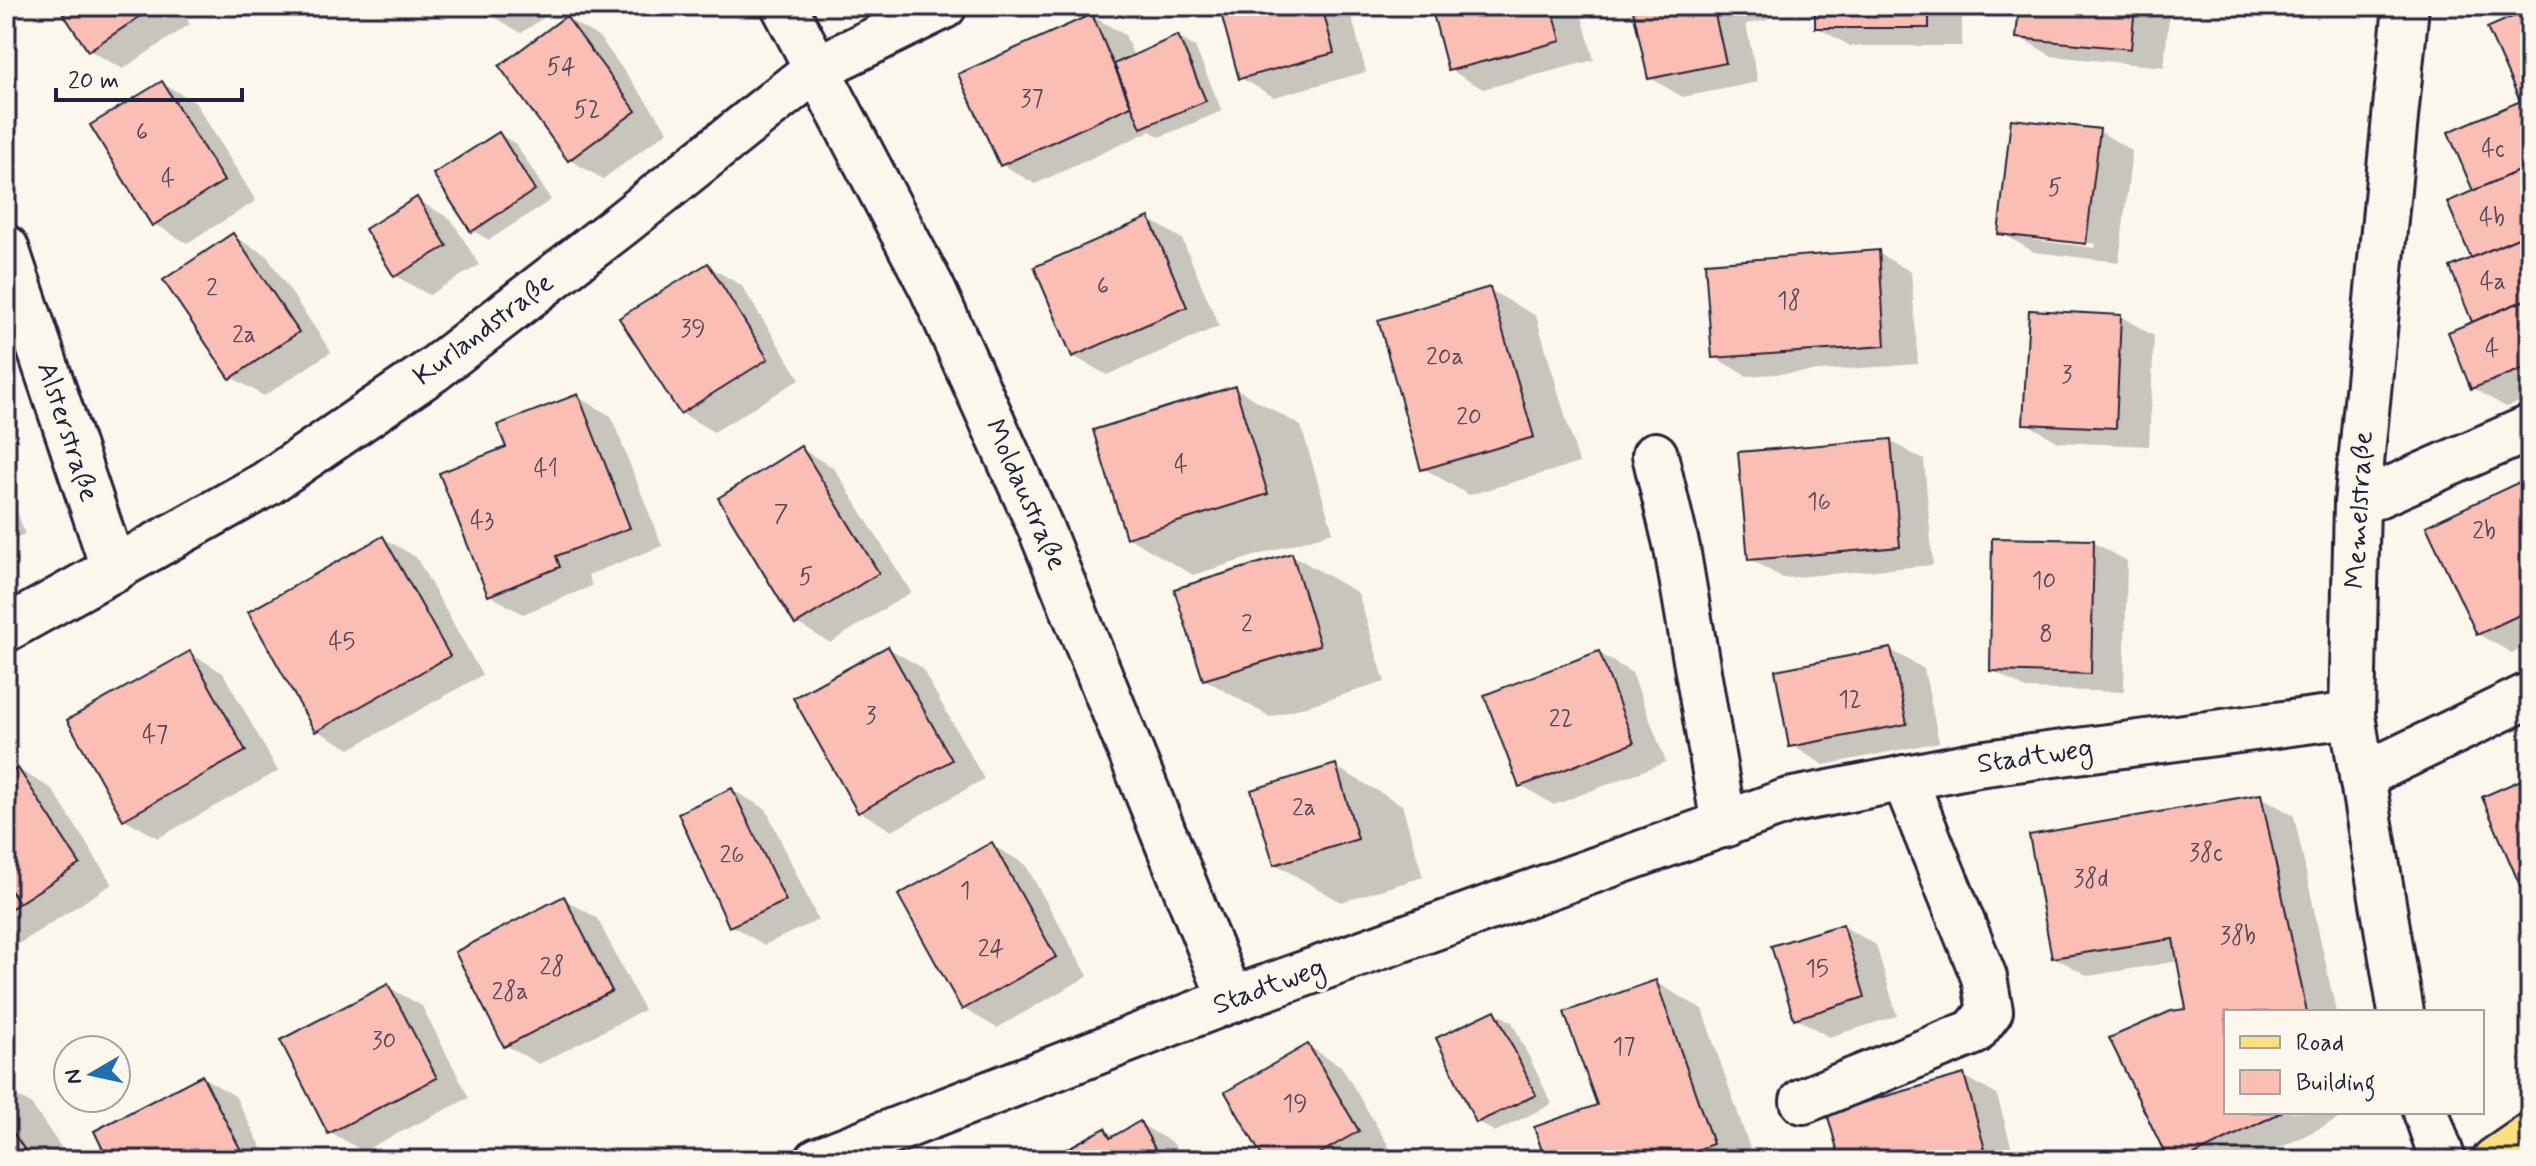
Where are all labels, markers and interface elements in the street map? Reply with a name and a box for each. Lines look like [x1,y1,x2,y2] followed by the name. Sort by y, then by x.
[56,52,242,102] scale bar
[547,52,575,83] house number: 54
[68,66,119,97] text: 20 m
[1021,84,1043,115] house number: 37
[573,95,601,126] house number: 52
[136,117,148,148] house number: 6
[2481,134,2505,165] house number: 4c
[161,164,175,195] house number: 4
[2048,173,2062,204] house number: 5
[2479,203,2505,234] house number: 4b
[406,265,562,395] street label: Kurlandstraße
[2480,267,2506,298] house number: 4a
[1097,271,1109,302] house number: 6
[206,273,218,304] house number: 2
[1777,286,1801,317] house number: 18
[680,314,706,345] house number: 39
[232,320,256,351] house number: 2a
[2485,334,2499,365] house number: 4
[1426,342,1464,373] house number: 20a
[27,357,107,507] street label: Alsterstraße
[2062,360,2073,391] house number: 3
[1456,402,1482,433] house number: 20
[975,414,1075,576] street label: Moldaustraße
[2337,430,2383,590] street label: Memelstraße
[1174,450,1188,481] house number: 4
[534,454,558,485] house number: 41
[1807,487,1831,518] house number: 16
[774,499,788,530] house number: 7
[470,506,494,537] house number: 43
[2472,516,2496,547] house number: 2b
[799,562,813,593] house number: 5
[2032,566,2056,597] house number: 10
[1241,609,1253,640] house number: 2
[2039,619,2053,650] house number: 8
[329,627,355,658] house number: 45
[1838,685,1862,716] house number: 12
[866,701,877,732] house number: 3
[1549,704,1573,735] house number: 22
[142,720,168,751] house number: 47
[1975,731,2095,785] street label: Stadtweg
[1292,793,1316,824] house number: 2a
[2189,838,2223,869] house number: 38c
[719,840,745,871] house number: 26
[2074,864,2109,895] house number: 38d
[960,876,970,907] house number: 1
[2220,921,2256,952] house number: 38b
[978,934,1004,965] house number: 24
[1208,950,1331,1026] street label: Stadtweg
[540,952,564,983] house number: 28
[1805,954,1829,985] house number: 15
[491,977,529,1008] house number: 28a
[2224,1010,2484,1114] legend
[372,1026,396,1057] house number: 30
[2296,1028,2344,1059] text: Road
[1613,1032,1635,1063] house number: 17
[52,1034,132,1114] north arrow
[59,1067,89,1086] text: N
[2296,1068,2376,1102] text: Building
[1282,1089,1308,1120] house number: 19

